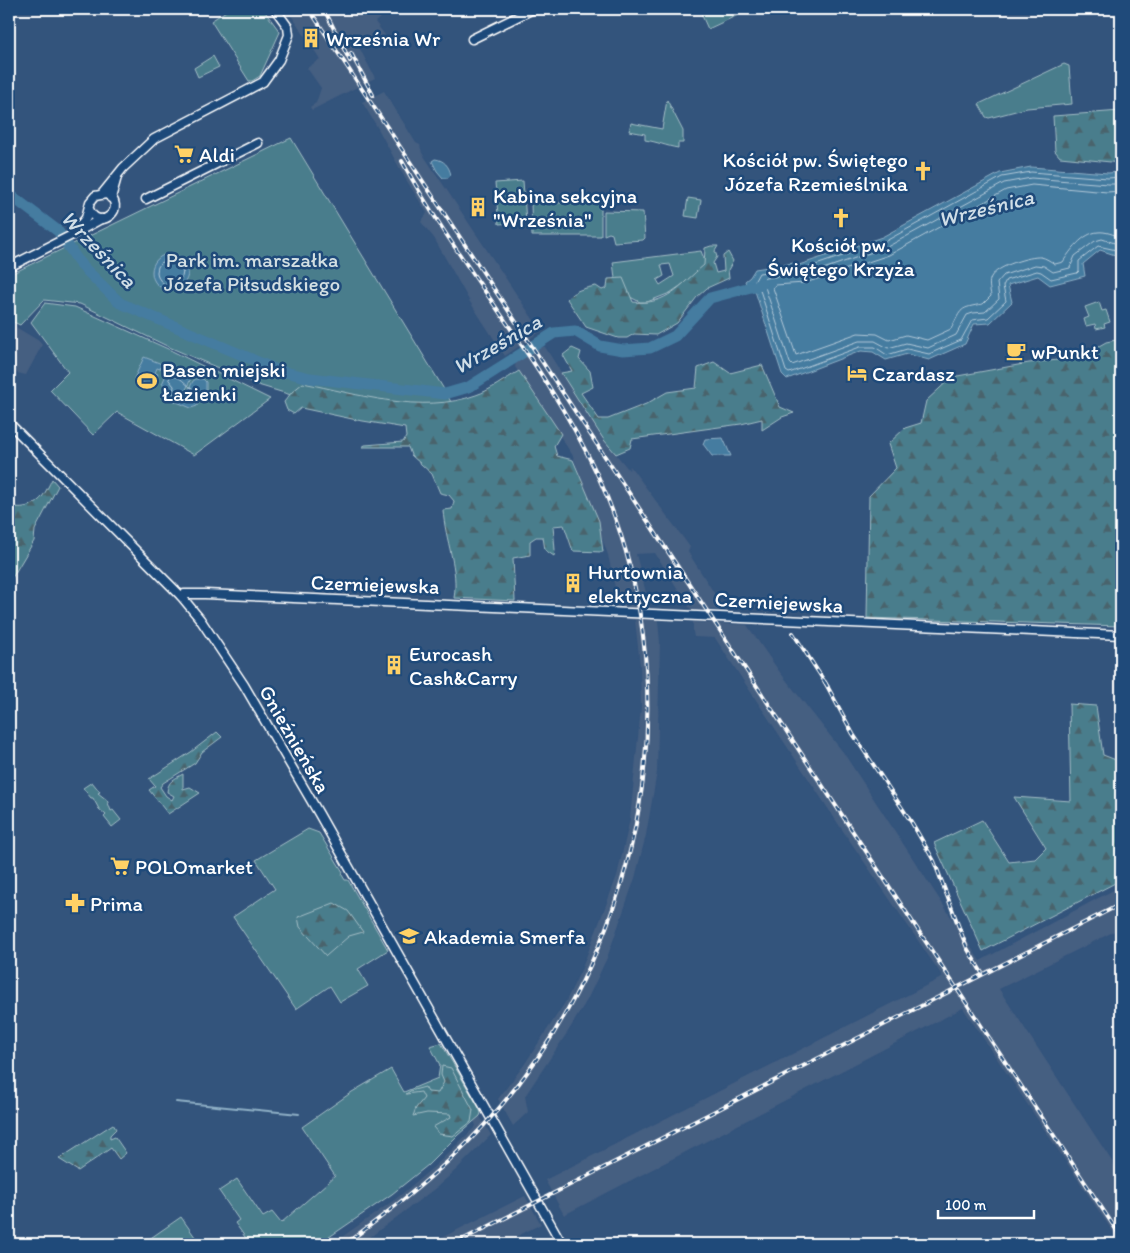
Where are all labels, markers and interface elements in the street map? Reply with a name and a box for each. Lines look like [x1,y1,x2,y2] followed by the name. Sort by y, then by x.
[326,26,441,51] place label: Września Wr
[300,27,322,49] building icon: Września Wr
[199,142,235,167] place label: Aldi
[173,143,195,165] supermarket icon: Aldi
[723,147,908,196] place label: Kościół pw. Świętego Józefa Rzemieślnika
[912,160,934,182] church icon: Kościół pw. Świętego Józefa Rzemieślnika
[493,183,637,232] place label: Kabina sekcyjna "Września"
[935,183,1037,233] water label: Wrześnica
[467,196,489,218] building icon: Kabina sekcyjna "Września"
[55,204,143,294] water label: Wrześnica
[830,207,852,229] church icon: Kościół pw. Świętego Krzyża
[767,232,915,281] place label: Kościół pw. Świętego Krzyża
[164,247,340,296] park label: Park im. marszałka Józefa Piłsudskiego
[448,308,547,380] water label: Wrześnica
[1031,339,1099,364] place label: wPunkt
[1005,340,1027,362] cafe icon: wPunkt
[162,357,286,406] place label: Basen miejski Łazienki
[872,361,955,386] place label: Czardasz
[846,362,868,384] hotel icon: Czardasz
[136,370,158,392] sports icon: Basen miejski Łazienki
[588,559,693,608] place label: Hurtownia elektryczna
[310,569,440,599] street label: Czerniejewska
[562,572,584,594] building icon: Hurtownia elektryczna
[714,586,844,618] street label: Czerniejewska
[409,641,518,690] place label: Eurocash Cash&Carry
[383,654,405,676] building icon: Eurocash Cash&Carry
[254,681,336,797] street label: Gnieźnieńska
[135,854,253,879] place label: POLOmarket
[109,855,131,877] supermarket icon: POLOmarket
[90,891,143,916] place label: Prima
[64,892,86,914] pharmacy icon: Prima
[424,924,585,949] place label: Akademia Smerfa
[398,925,420,947] school or university icon: Akademia Smerfa
[938,1188,1034,1220] scale bar
[945,1196,987,1214] text: 100 m

